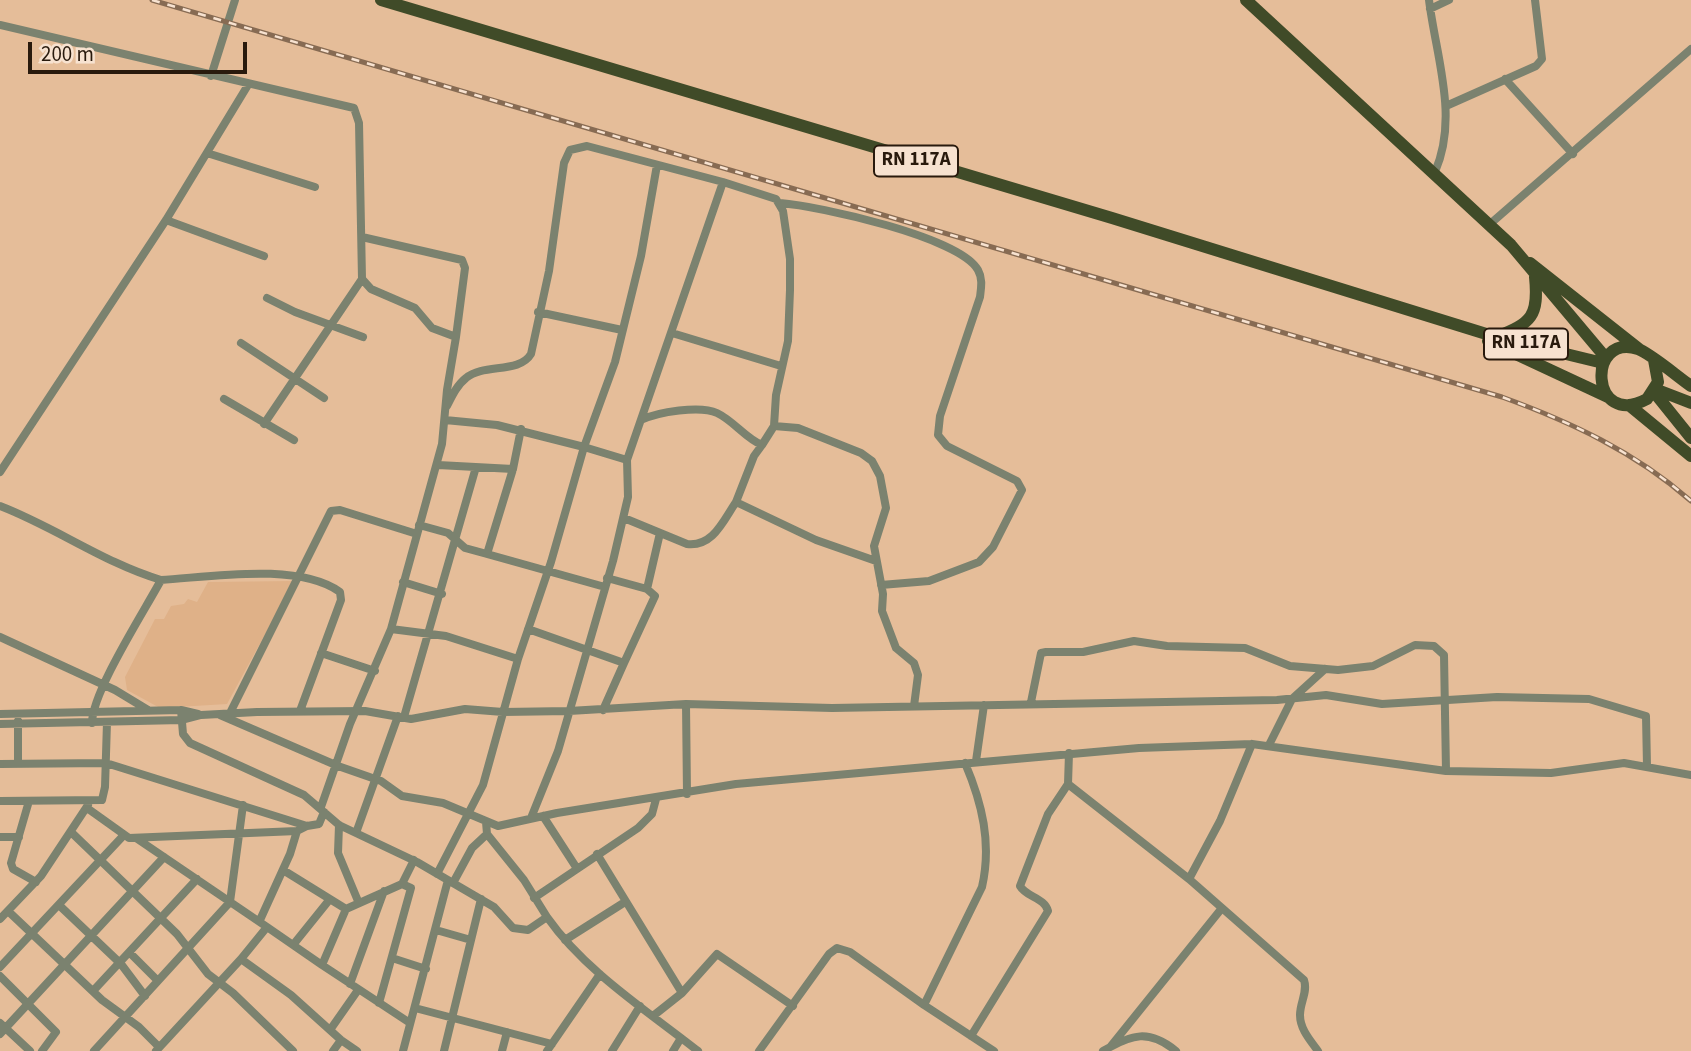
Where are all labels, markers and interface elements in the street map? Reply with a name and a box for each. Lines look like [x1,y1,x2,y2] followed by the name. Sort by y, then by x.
[32,28,250,72] scale bar
[41,39,94,69] text: 200 m
[874,146,958,176] road number: RN 117A
[1484,328,1568,360] road number: RN 117A

